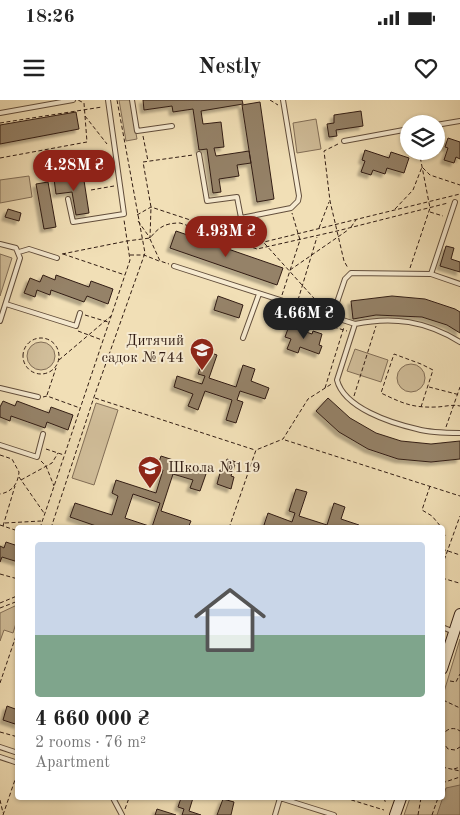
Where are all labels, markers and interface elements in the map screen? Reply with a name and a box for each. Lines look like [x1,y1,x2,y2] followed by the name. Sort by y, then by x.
[25,8,74,27] text: 18:26
[20,54,48,82] icon: menu
[412,54,440,82] icon: heart
[199,56,261,78] text: Nestly
[400,115,445,160] map controls
[400,115,445,160] button: layers
[28,149,120,192] pin: 4.28M ₴
[44,158,104,174] text: 4.28M ₴
[180,216,272,258] pin: 4.93M ₴
[196,224,256,240] text: 4.93M ₴
[258,298,350,340] pin: 4.66M ₴
[274,306,334,322] text: 4.66M ₴
[101,334,184,366] place label: Дитячий садок №744
[189,337,215,371] school or university icon: Дитячий садок №744
[137,455,163,489] school or university icon: Школа №119
[168,461,261,476] place label: Школа №119
[185,575,275,665] icon: home
[35,709,149,730] text: 4 660 000 ₴
[35,735,146,751] text: 2 rooms · 76 m²
[35,755,110,771] text: Apartment

